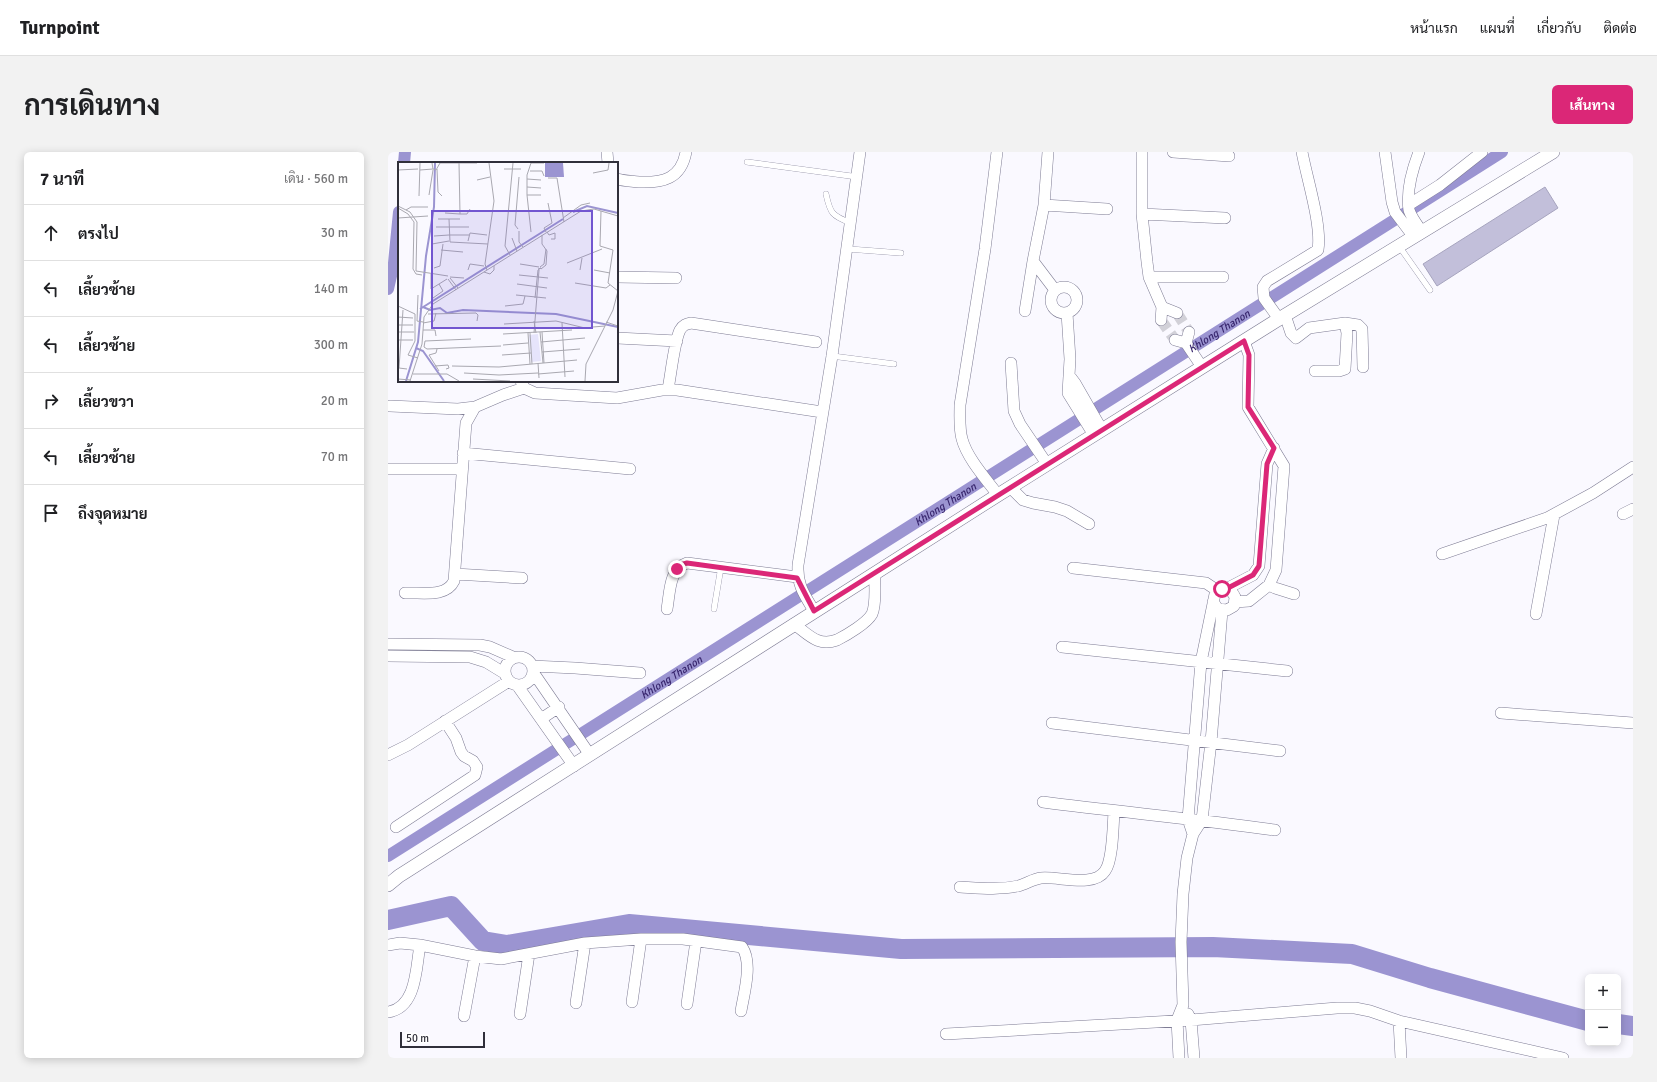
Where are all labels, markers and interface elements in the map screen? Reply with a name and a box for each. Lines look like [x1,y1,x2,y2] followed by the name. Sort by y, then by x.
[20,16,100,40] text: Turnpoint
[1410,20,1458,37] text: หน้าแรก
[1480,20,1515,37] text: แผนที่
[1537,20,1581,37] text: เกี่ยวกับ
[1603,20,1637,37] text: ติดต่อ
[1552,85,1633,124] button: เส้นทาง
[24,89,160,123] text: การเดินทาง
[398,162,618,382] inset map
[40,169,84,190] text: 7 นาที
[284,171,348,187] text: เดิน · 560 m
[40,222,62,244] icon: ahead
[78,225,119,243] text: ตรงไป
[321,225,348,241] text: 30 m
[40,278,62,300] icon: left
[78,281,135,299] text: เลี้ยวซ้าย
[314,281,348,297] text: 140 m
[1186,306,1253,355] water label: Khlong Thanon
[40,334,62,356] icon: left
[78,337,135,355] text: เลี้ยวซ้าย
[314,337,348,353] text: 300 m
[40,390,62,412] icon: right
[78,393,134,411] text: เลี้ยวขวา
[321,393,348,409] text: 20 m
[40,446,62,468] icon: left
[78,449,135,467] text: เลี้ยวซ้าย
[321,449,348,465] text: 70 m
[912,479,979,528] water label: Khlong Thanon
[40,502,62,524] icon: arrive
[78,505,148,523] text: ถึงจุดหมาย
[668,560,686,578] route end
[1213,580,1231,598] route start
[638,652,705,701] water label: Khlong Thanon
[1585,974,1621,1046] map controls
[1585,974,1621,1010] button: +
[1585,1010,1621,1046] button: −
[400,1030,485,1049] scale bar
[406,1032,429,1045] text: 50 m

